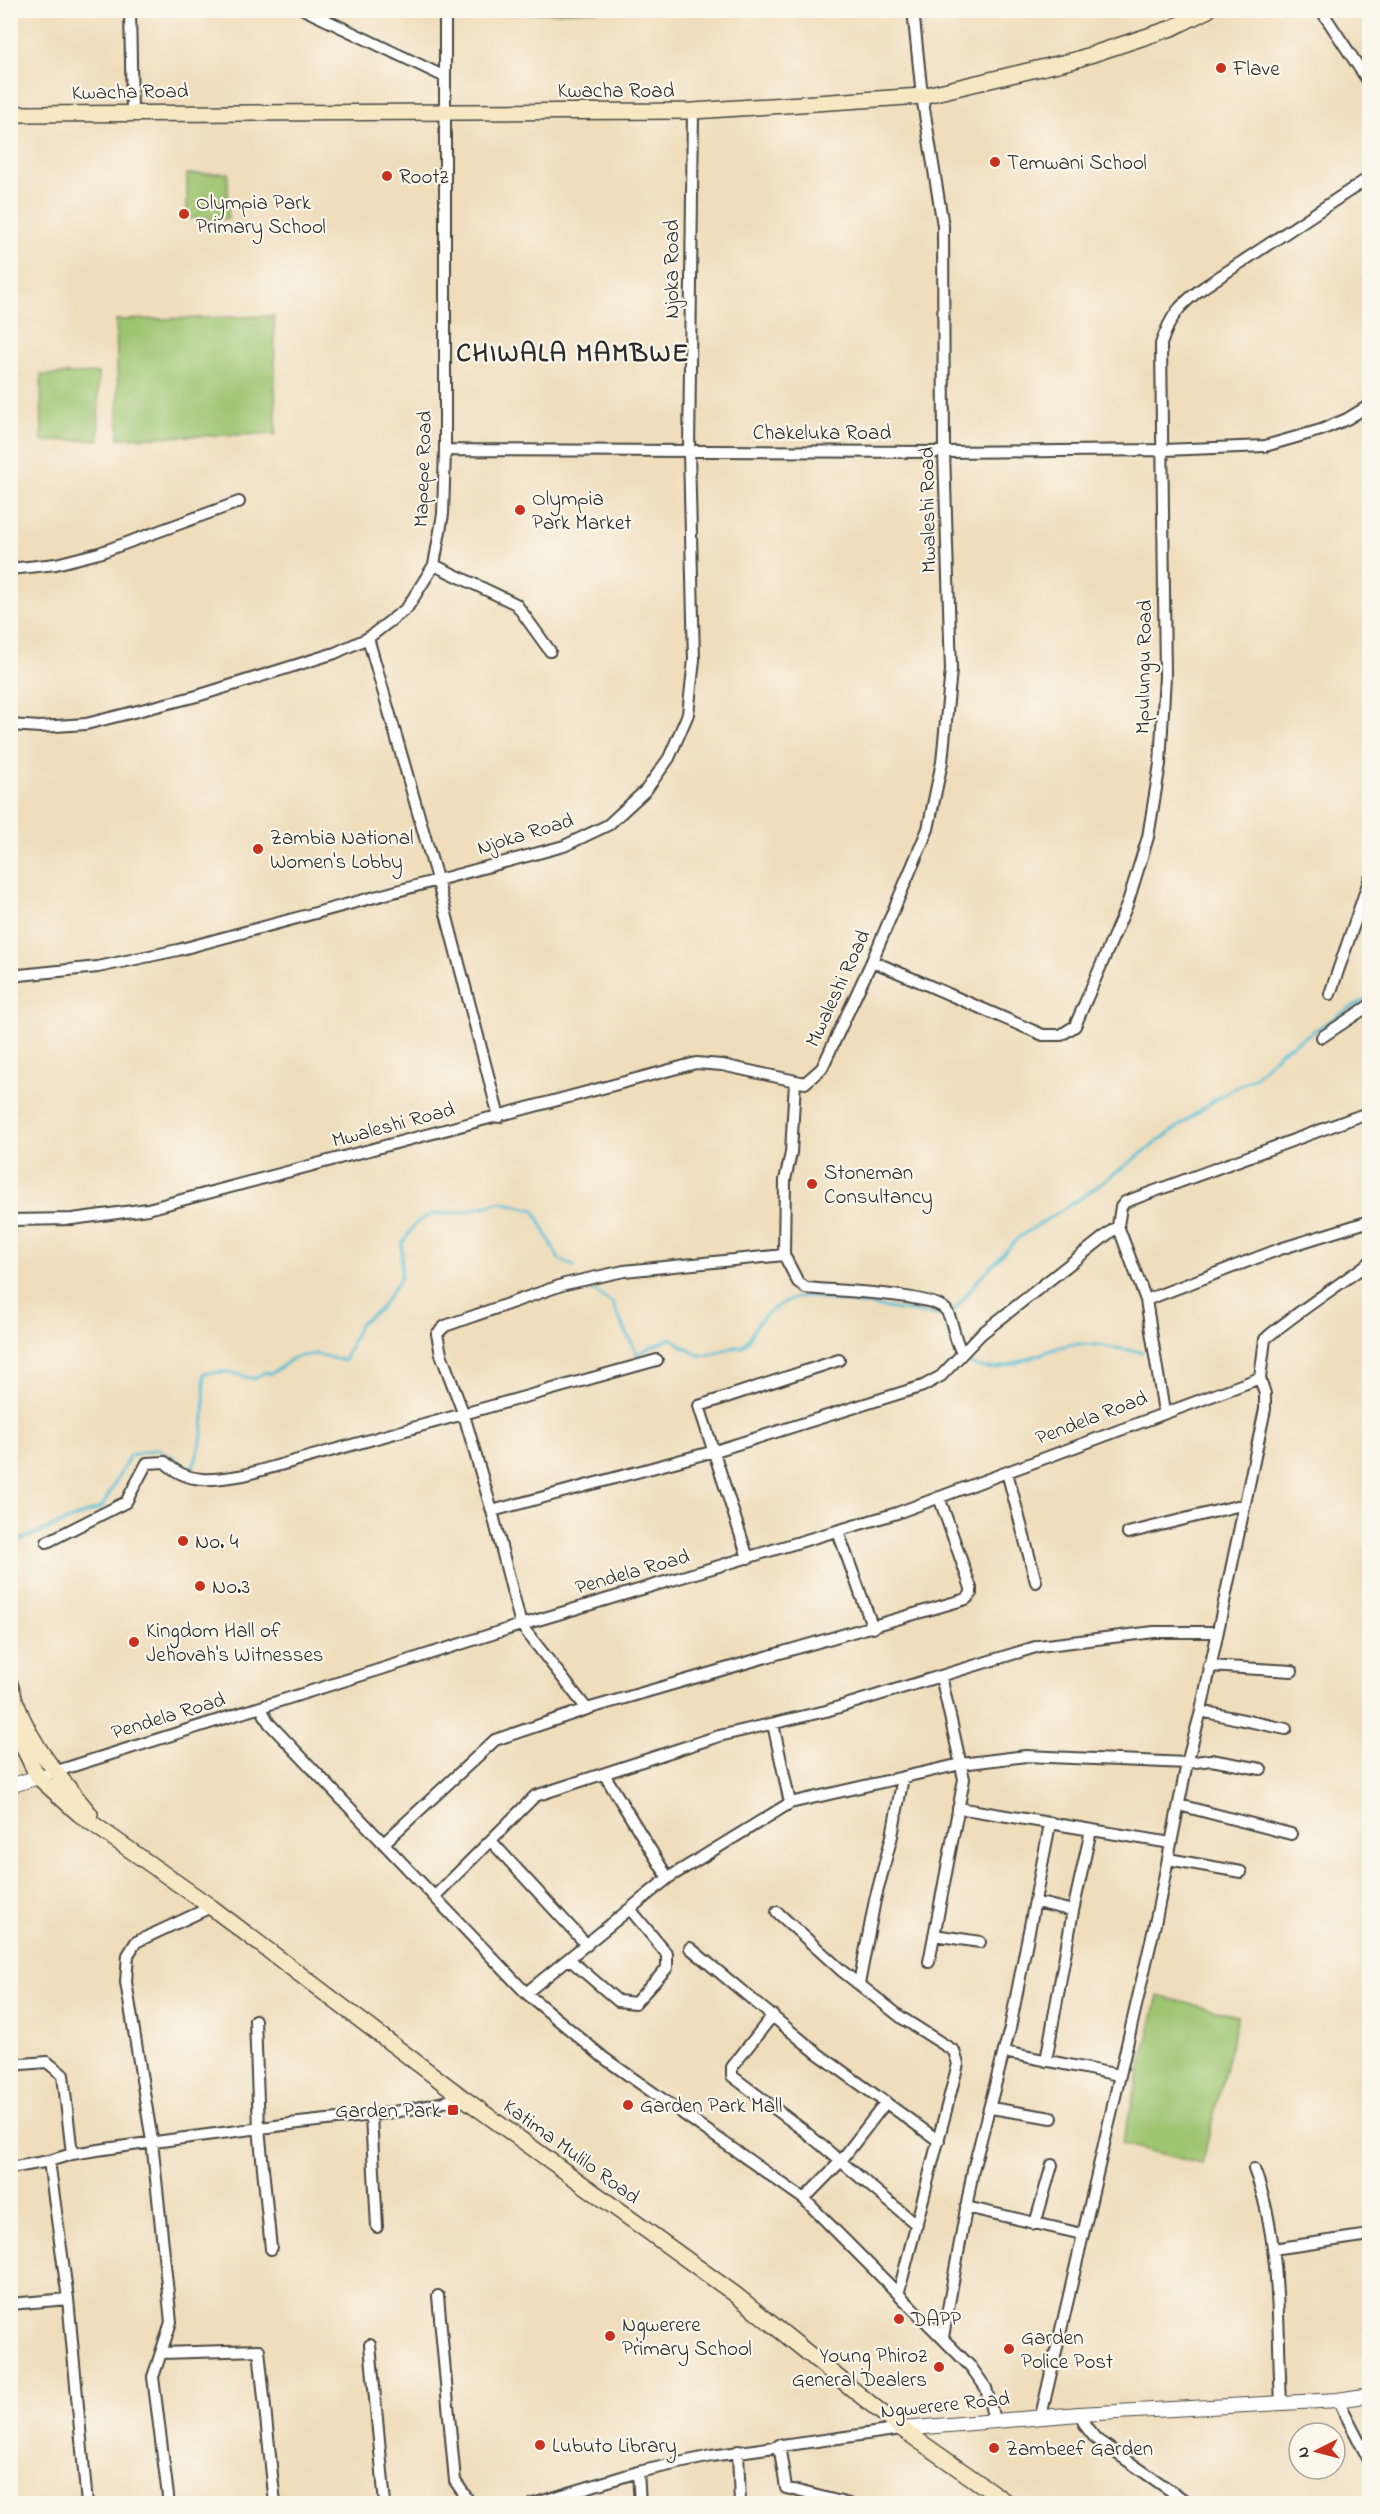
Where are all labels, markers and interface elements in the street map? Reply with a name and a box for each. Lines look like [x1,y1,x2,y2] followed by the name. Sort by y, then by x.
[1232,55,1280,85] place label: Flave
[1214,61,1228,75] marker: Flave
[71,77,189,109] street label: Kwacha Road
[558,77,675,107] street label: Kwacha Road
[1007,149,1147,179] place label: Temwani School
[988,155,1002,169] marker: Temwani School
[399,163,449,193] place label: Rootz
[380,169,394,183] marker: Rootz
[196,189,326,245] place label: Olympia Park Primary School
[177,207,191,221] marker: Olympia Park Primary School
[658,219,688,319] street label: Njoka Road
[456,335,690,374] district label: CHIWALA MAMBWE
[407,410,441,528] street label: Mapepe Road
[753,419,891,449] street label: Chakeluka Road
[913,446,945,573] street label: Mwaleshi Road
[532,485,631,539] place label: Olympia Park Market
[513,503,527,517] marker: Olympia Park Market
[1129,599,1163,734] street label: Mpulungu Road
[474,806,578,864] street label: Njoka Road
[270,824,414,880] place label: Zambia National Women's Lobby
[251,842,265,856] marker: Zambia National Women's Lobby
[799,925,879,1052] street label: Mwaleshi Road
[329,1095,459,1157] street label: Mwaleshi Road
[824,1159,933,1215] place label: Stoneman Consultancy
[805,1177,819,1191] marker: Stoneman Consultancy
[1031,1384,1152,1454] street label: Pendela Road
[195,1528,239,1558] place label: No. 4
[176,1534,190,1548] marker: No. 4
[572,1542,693,1604] street label: Pendela Road
[212,1573,250,1603] place label: No.3
[193,1579,207,1593] marker: No.3
[146,1617,324,1671] place label: Kingdom Hall of Jehovah's Witnesses
[127,1635,141,1649] marker: Kingdom Hall of Jehovah's Witnesses
[108,1685,229,1748] street label: Pendela Road
[640,2092,782,2122] place label: Garden Park Mall
[496,2093,646,2213] street label: Katima Mulilo Road
[335,2097,442,2127] place label: Garden Park
[621,2098,635,2112] marker: Garden Park Mall
[446,2103,460,2117] marker: Garden Park
[910,2306,961,2336] place label: DAPP
[622,2311,752,2367] place label: Ngwerere Primary School
[892,2312,906,2326] marker: DAPP
[1021,2324,1113,2378] place label: Garden Police Post
[603,2329,617,2343] marker: Ngwerere Primary School
[792,2342,927,2396] place label: Young Phiroz General Dealers
[1002,2342,1016,2356] marker: Garden Police Post
[932,2360,946,2374] marker: Young Phiroz General Dealers
[879,2384,1012,2430] street label: Ngwerere Road
[1287,2421,1347,2481] north arrow
[552,2432,677,2464] place label: Lubuto Library
[1006,2435,1153,2465] place label: Zambeef Garden
[533,2438,547,2452] marker: Lubuto Library
[987,2441,1001,2455] marker: Zambeef Garden
[1292,2446,1317,2459] text: N

